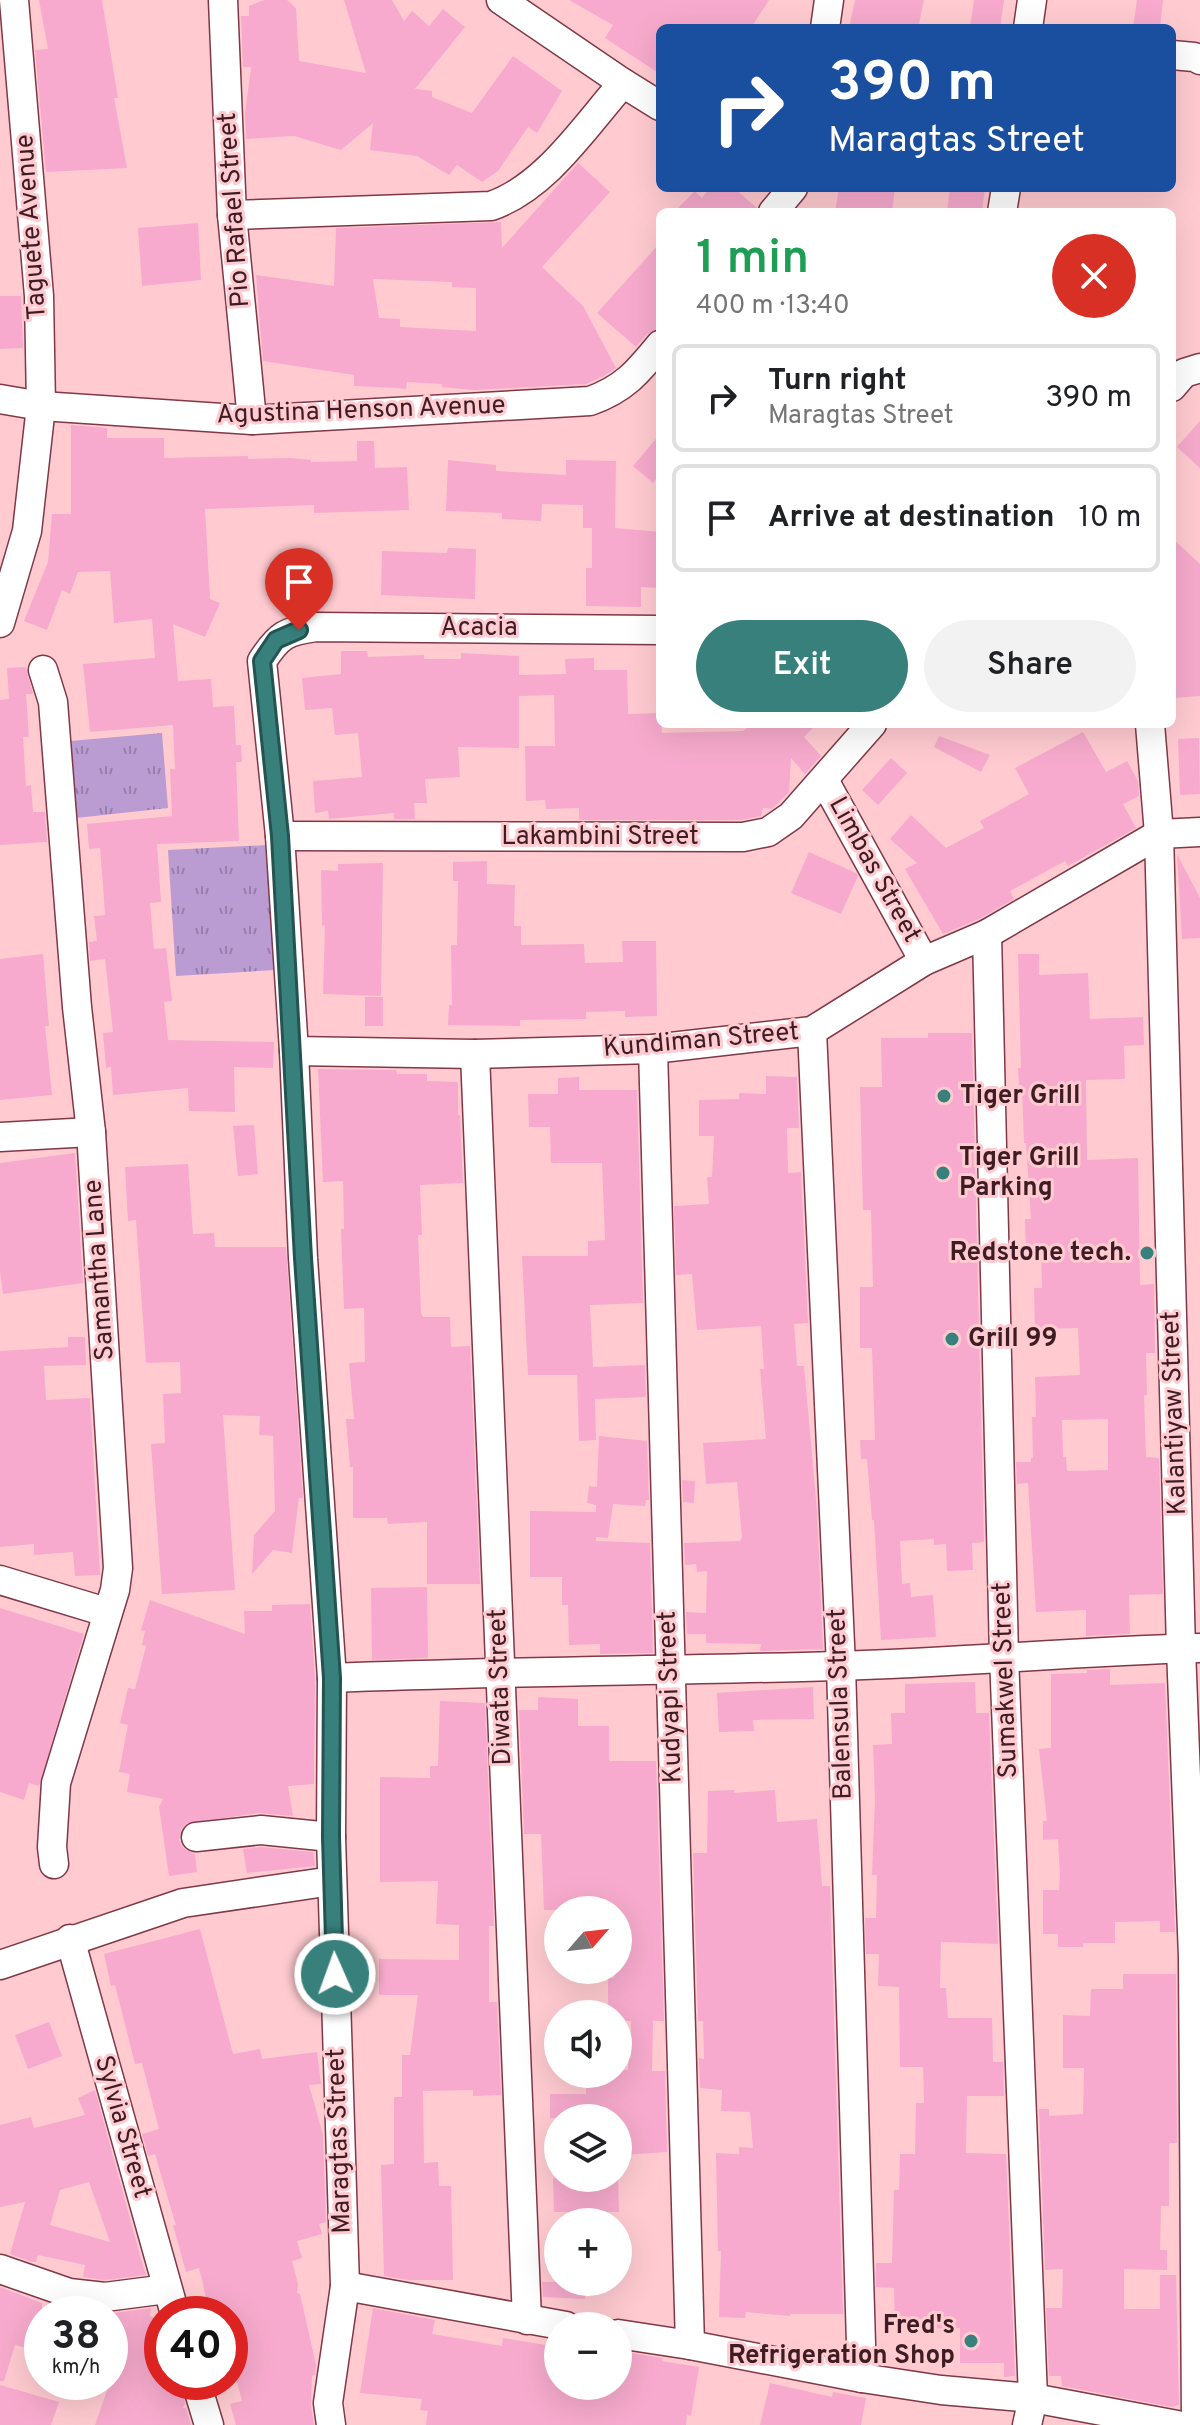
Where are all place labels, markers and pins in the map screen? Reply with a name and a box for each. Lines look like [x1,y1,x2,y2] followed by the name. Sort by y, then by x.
[265,548,333,630] pin
[960,1080,1081,1113] place label: Tiger Grill
[935,1087,953,1105] marker: Tiger Grill
[959,1142,1080,1205] place label: Tiger Grill Parking
[934,1164,952,1182] marker: Tiger Grill Parking
[949,1237,1131,1270] place label: Redstone tech.
[1138,1244,1156,1262] marker: Redstone tech.
[968,1323,1057,1356] place label: Grill 99
[943,1330,961,1348] marker: Grill 99
[728,2310,955,2373] place label: Fred's Refrigeration Shop
[962,2332,980,2350] marker: Fred's Refrigeration Shop

